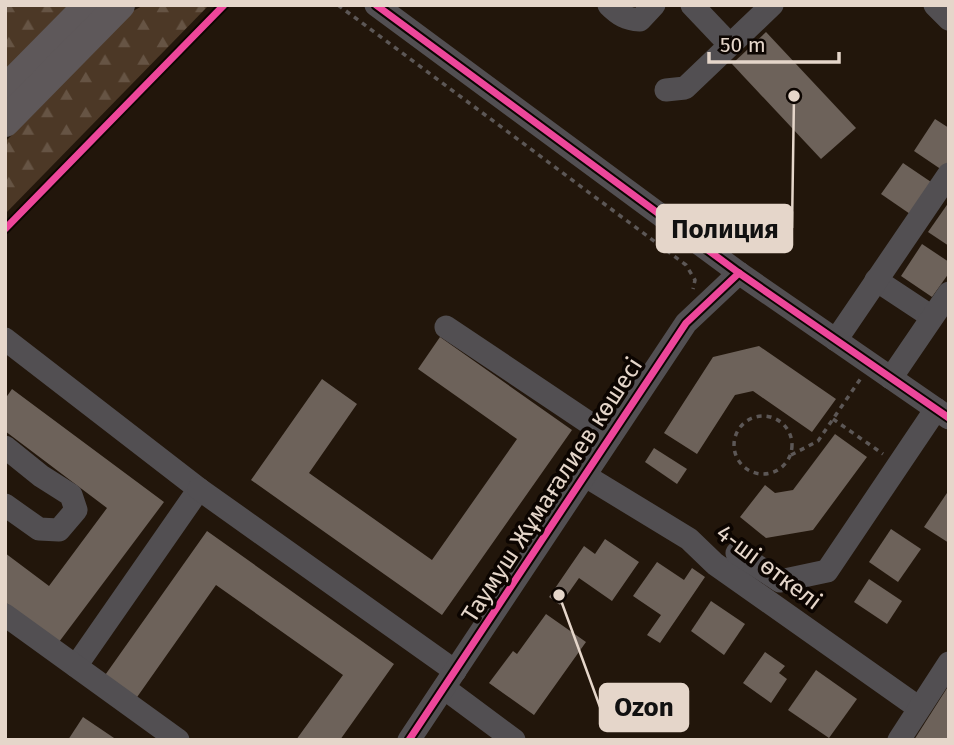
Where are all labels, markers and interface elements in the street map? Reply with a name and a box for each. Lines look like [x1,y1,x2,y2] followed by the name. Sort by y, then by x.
[709,21,838,65] scale bar
[720,32,766,58] text: 50 m
[657,205,792,252] callout: Полиция
[671,214,779,245] text: Полиция
[456,352,648,628] street label: Таумуш Жұмағалиев көшесі
[711,518,827,616] street label: 4-ші өткелі
[600,684,688,731] callout: Ozon
[614,692,674,723] text: Ozon

